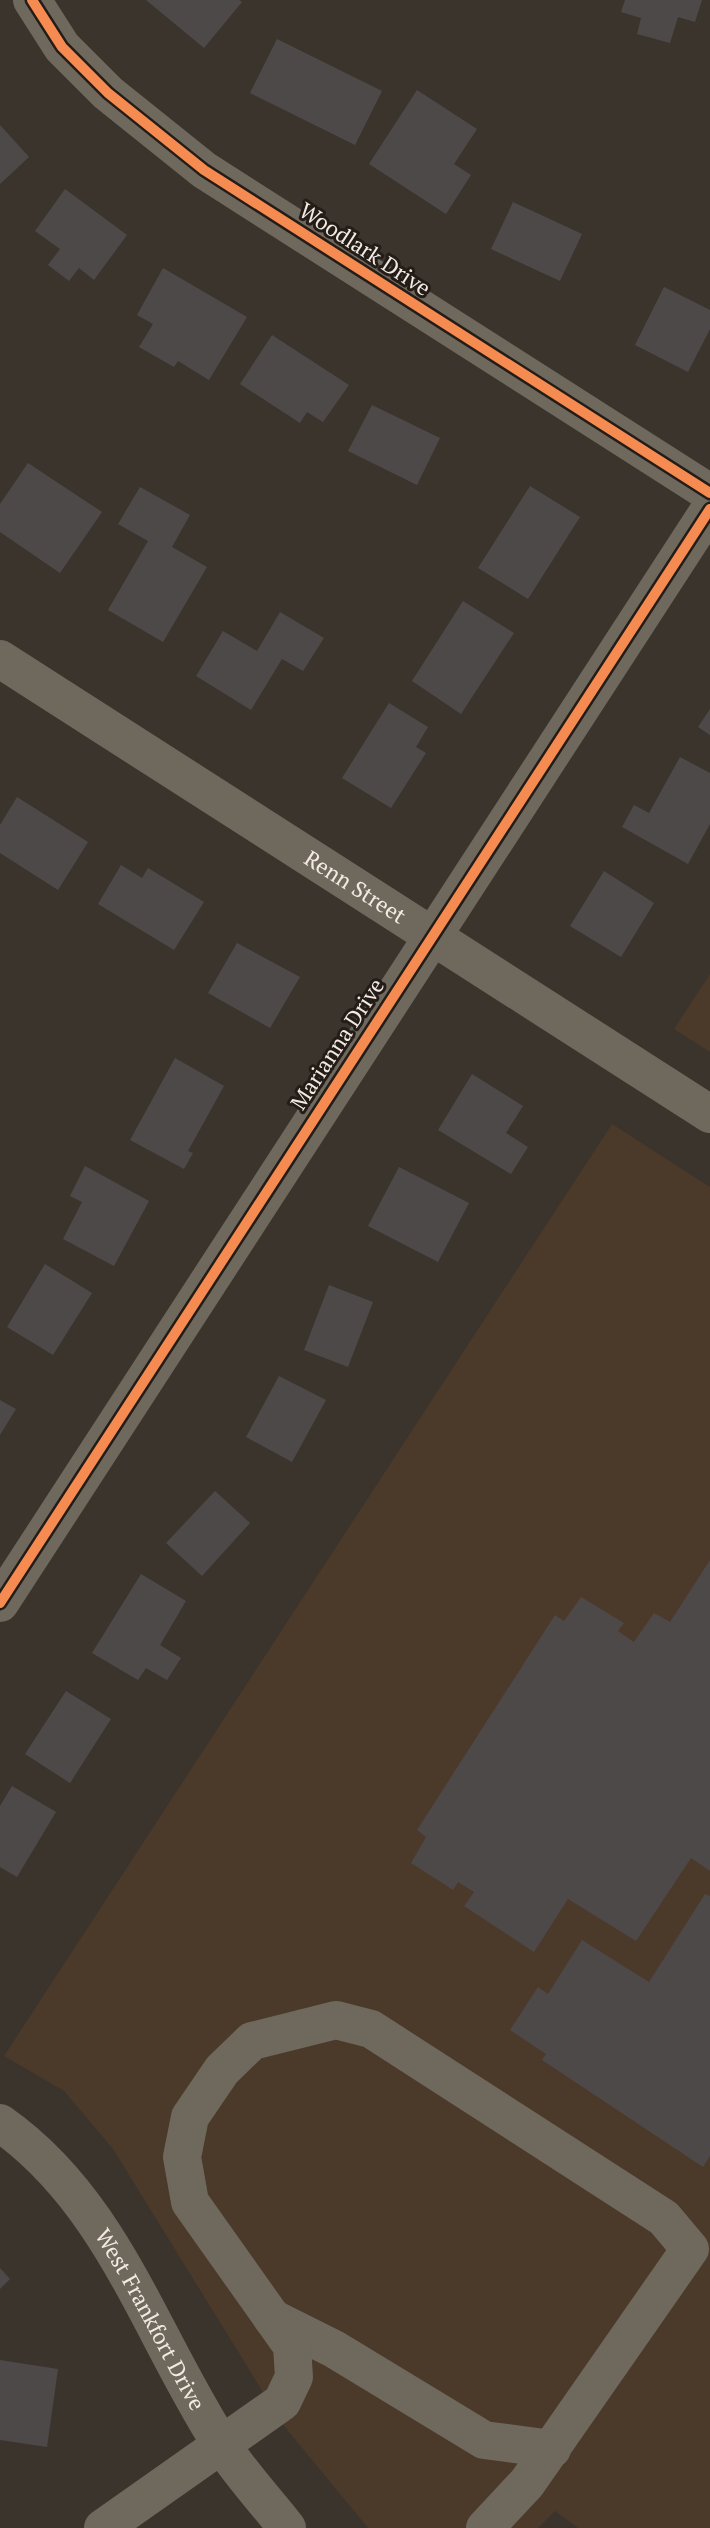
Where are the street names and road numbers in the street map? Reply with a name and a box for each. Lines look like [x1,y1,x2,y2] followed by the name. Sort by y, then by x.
[294,195,436,302] street label: Woodlark Drive
[299,843,412,929] street label: Renn Street
[283,972,390,1115] street label: Marianna Drive
[89,2223,212,2415] street label: West Frankfort Drive

